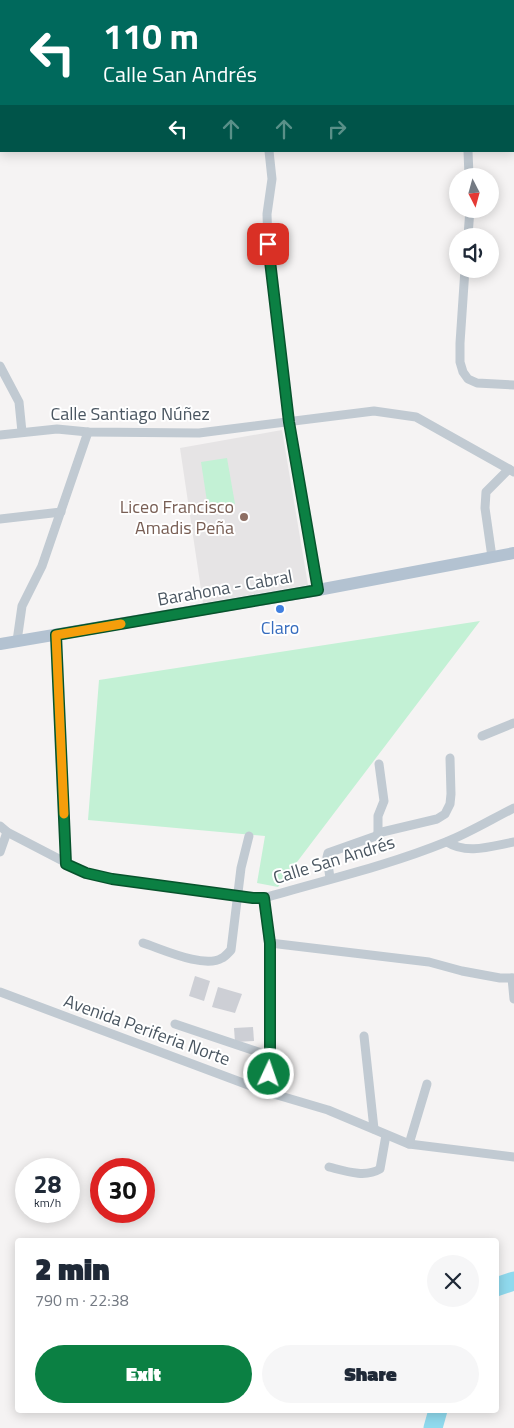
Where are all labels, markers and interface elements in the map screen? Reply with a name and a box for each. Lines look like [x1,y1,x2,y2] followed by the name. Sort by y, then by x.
[103,9,199,63] text: 110 m
[20,20,85,85] icon: left
[103,57,257,91] text: Calle San Andrés
[164,115,192,143] icon: left
[217,115,245,143] icon: ahead
[270,115,298,143] icon: ahead
[323,115,351,143] icon: right
[449,168,499,218] north arrow
[449,168,499,278] map controls
[247,223,289,265] pin
[449,228,499,278] button: sound
[254,230,282,258] icon: arrive
[50,400,210,427] street label: Calle Santiago Núñez
[120,493,234,541] place label: Liceo Francisco Amadis Peña
[238,511,250,523] marker: Liceo Francisco Amadis Peña
[155,562,295,613] street label: Barahona - Cabral
[274,603,286,615] marker: Claro
[261,614,299,641] place label: Claro
[270,828,398,891] street label: Calle San Andrés
[60,987,234,1072] street label: Avenida Periferia Norte
[242,1047,294,1099] position arrow
[90,1158,155,1223] speed limit sign: 30
[33,1165,62,1203] text: 28
[34,1193,61,1212] text: km/h
[35,1246,110,1292] text: 2 min
[427,1255,479,1307] button: close
[35,1288,129,1312] text: 790 m · 22:38
[35,1345,252,1403] button: Exit
[262,1345,479,1403] button: Share

